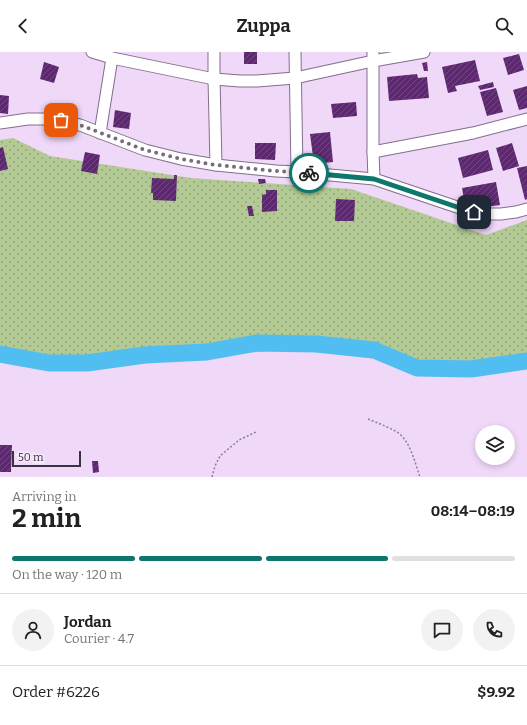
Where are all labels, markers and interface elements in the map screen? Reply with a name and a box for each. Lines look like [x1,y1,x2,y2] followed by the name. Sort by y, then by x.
[12,15,34,37] icon: back
[236,15,291,37] text: Zuppa
[493,15,515,37] icon: search
[44,103,78,137] pin
[50,109,72,131] icon: bag
[289,153,329,193] courier
[298,162,320,184] icon: bike
[457,195,491,229] pin
[463,201,485,223] icon: home
[475,425,515,465] map controls
[475,425,515,465] button: layers
[12,449,81,468] scale bar
[18,451,44,464] text: 50 m
[12,489,77,504] text: Arriving in
[431,502,515,520] text: 08:14–08:19
[12,503,81,534] text: 2 min
[12,567,122,582] text: On the way · 120 m
[12,609,54,651] button: person
[421,609,463,651] button: chat
[473,609,515,651] button: phone
[64,613,111,631] text: Jordan
[64,631,134,646] text: Courier · 4.7
[12,683,100,701] text: Order #6226
[477,683,515,701] text: $9.92

